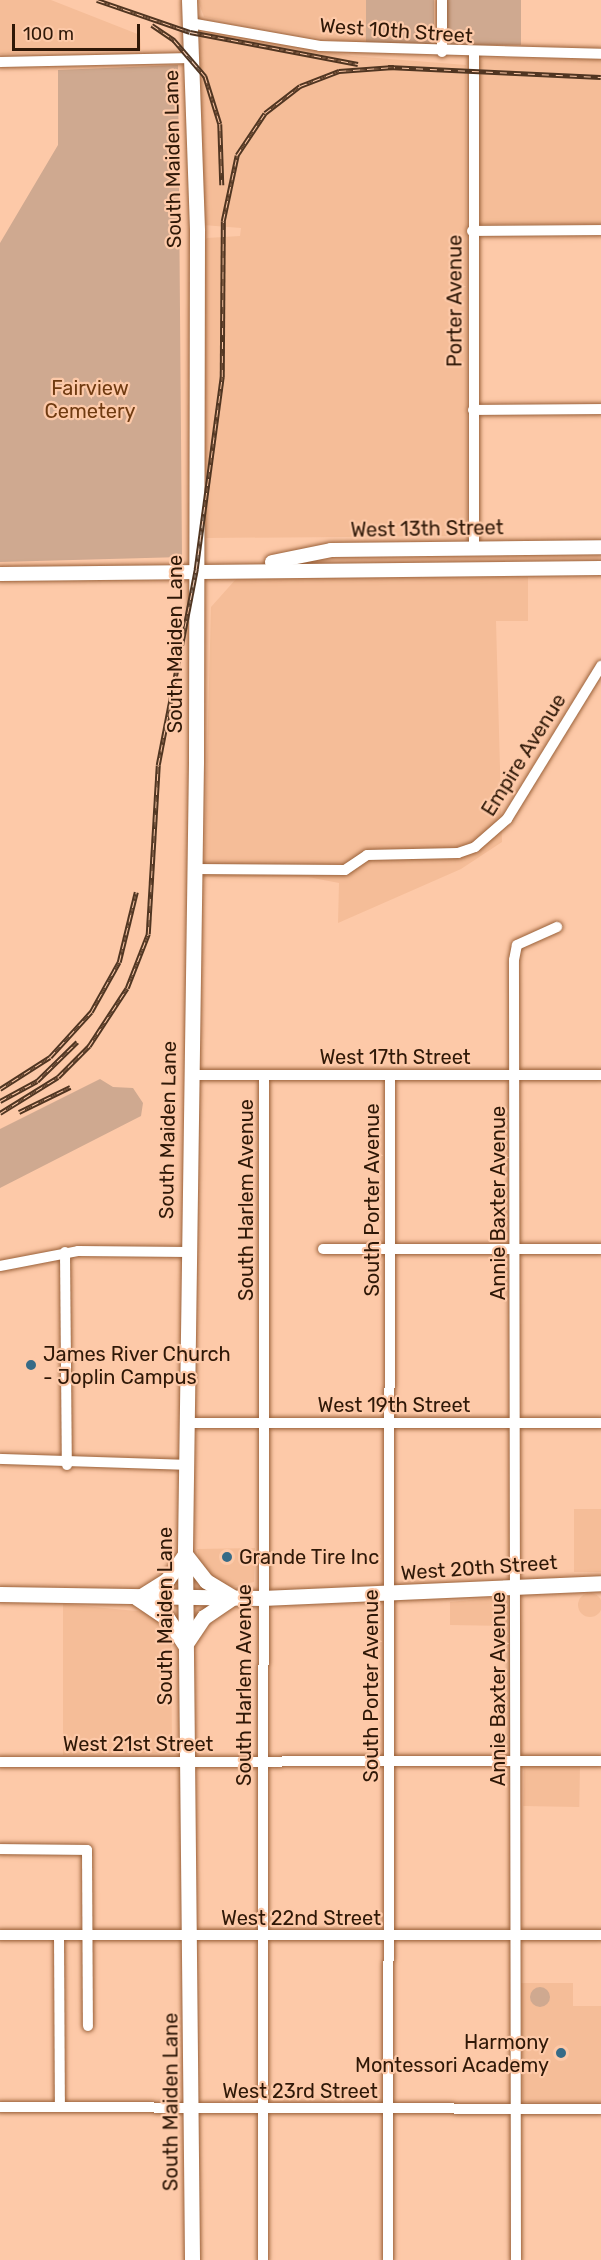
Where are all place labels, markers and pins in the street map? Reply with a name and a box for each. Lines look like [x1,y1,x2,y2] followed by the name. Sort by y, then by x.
[43,1342,231,1389] place label: James River Church - Joplin Campus
[24,1358,38,1372] marker: James River Church - Joplin Campus
[239,1545,380,1569] place label: Grande Tire Inc
[220,1550,234,1564] marker: Grande Tire Inc
[354,2030,549,2077] place label: Harmony Montessori Academy
[554,2046,568,2060] marker: Harmony Montessori Academy

